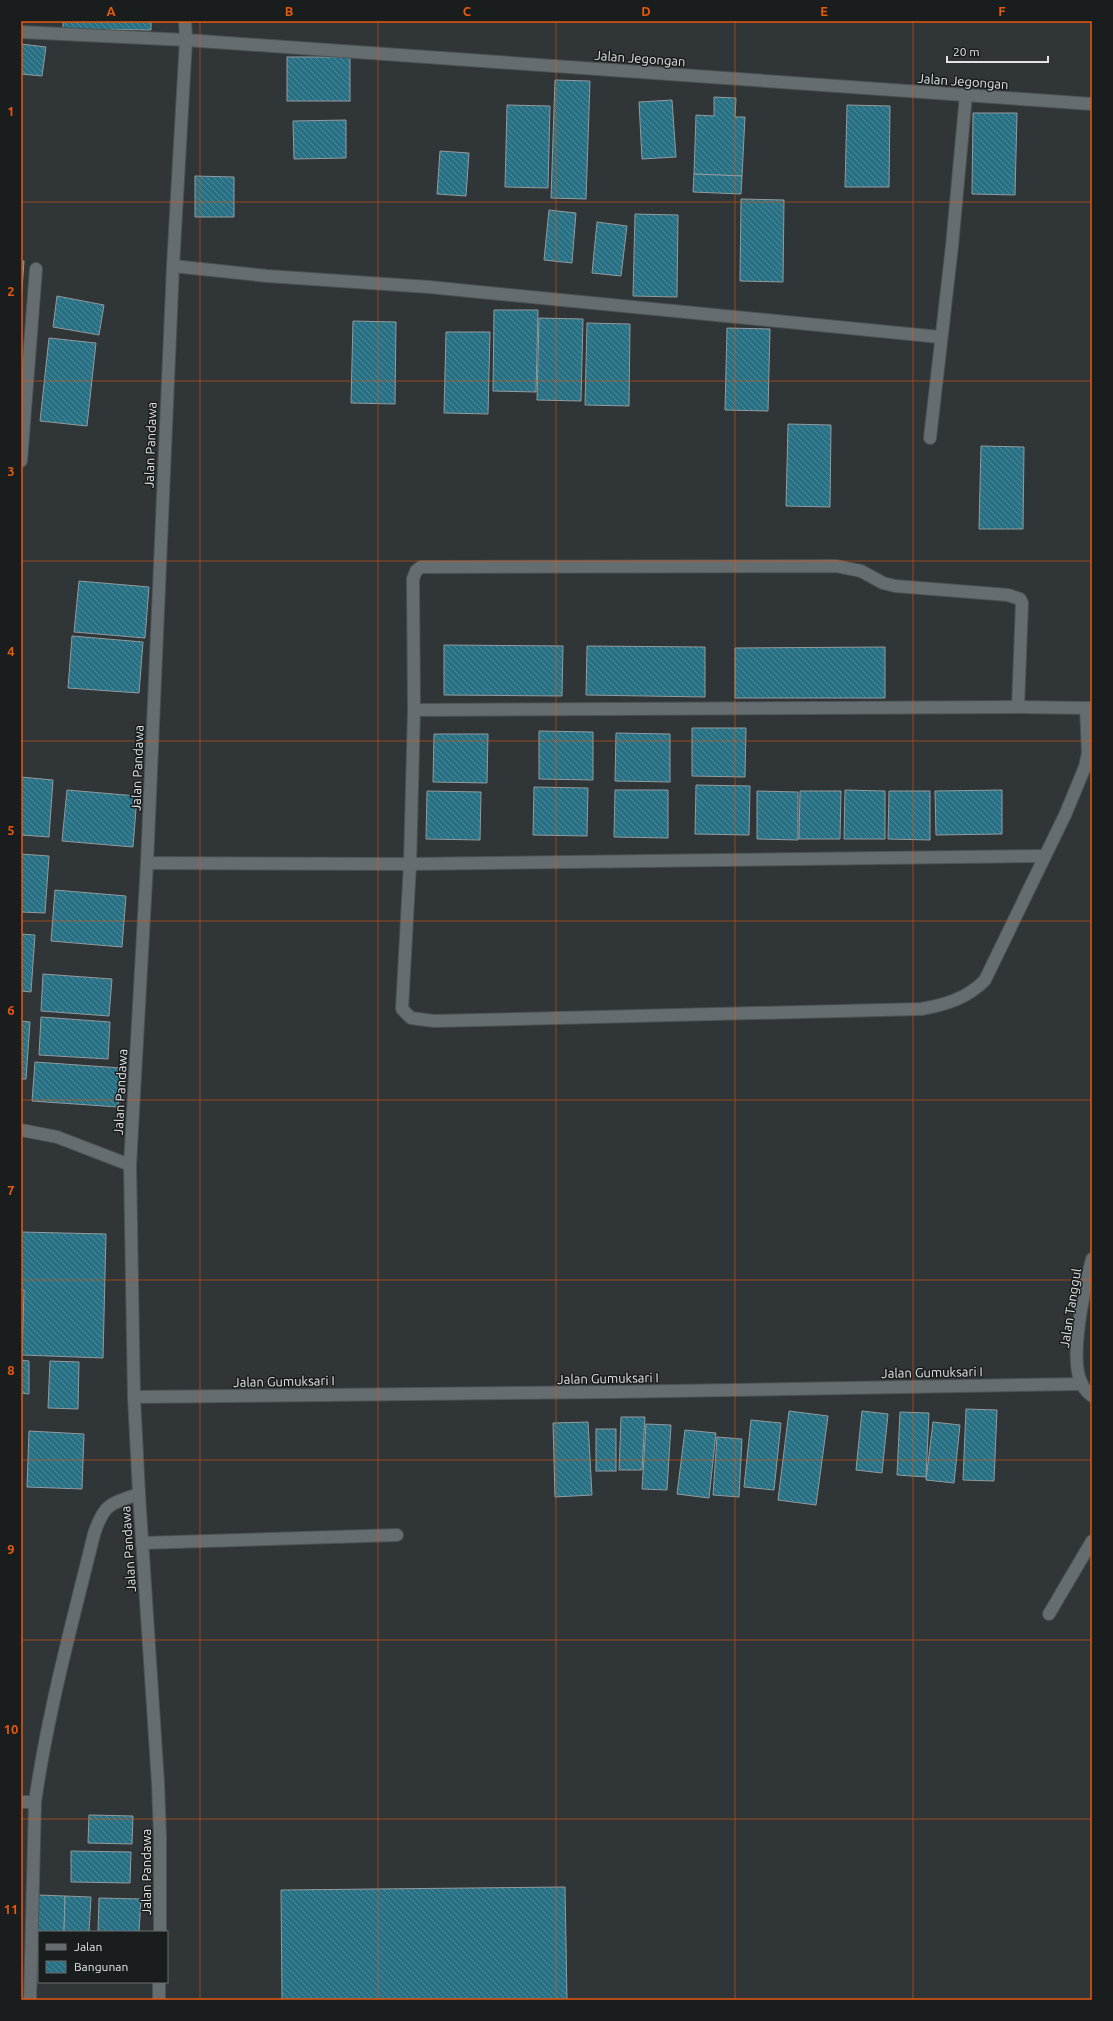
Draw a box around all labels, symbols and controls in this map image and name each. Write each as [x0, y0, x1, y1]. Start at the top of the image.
text: A [106, 4, 116, 18]
text: B [285, 4, 294, 18]
text: C [463, 4, 472, 18]
text: D [641, 4, 651, 18]
text: E [820, 4, 828, 18]
text: F [998, 4, 1006, 18]
scale bar [947, 38, 1048, 64]
text: 20 m [953, 45, 980, 58]
street label: Jalan Jegongan [594, 48, 686, 68]
street label: Jalan Jegongan [917, 71, 1009, 91]
text: 1 [7, 104, 15, 118]
text: 2 [7, 284, 15, 298]
street label: Jalan Pandawa [141, 402, 159, 488]
text: 3 [7, 464, 15, 478]
text: 4 [7, 644, 15, 658]
street label: Jalan Pandawa [128, 725, 146, 811]
text: 5 [7, 823, 15, 837]
text: 6 [7, 1003, 15, 1017]
street label: Jalan Pandawa [111, 1048, 129, 1136]
text: 7 [7, 1183, 15, 1197]
street label: Jalan Tanggul [1057, 1267, 1083, 1349]
text: 8 [7, 1363, 15, 1377]
street label: Jalan Gumuksari I [881, 1364, 983, 1380]
street label: Jalan Gumuksari I [557, 1370, 659, 1386]
street label: Jalan Gumuksari I [233, 1373, 335, 1389]
street label: Jalan Pandawa [118, 1505, 138, 1593]
text: 9 [7, 1542, 15, 1556]
text: 10 [4, 1722, 18, 1736]
street label: Jalan Pandawa [139, 1829, 153, 1915]
text: 11 [4, 1902, 18, 1916]
legend [38, 1931, 168, 1983]
text: Jalan [74, 1940, 102, 1953]
text: Bangunan [74, 1960, 128, 1973]

